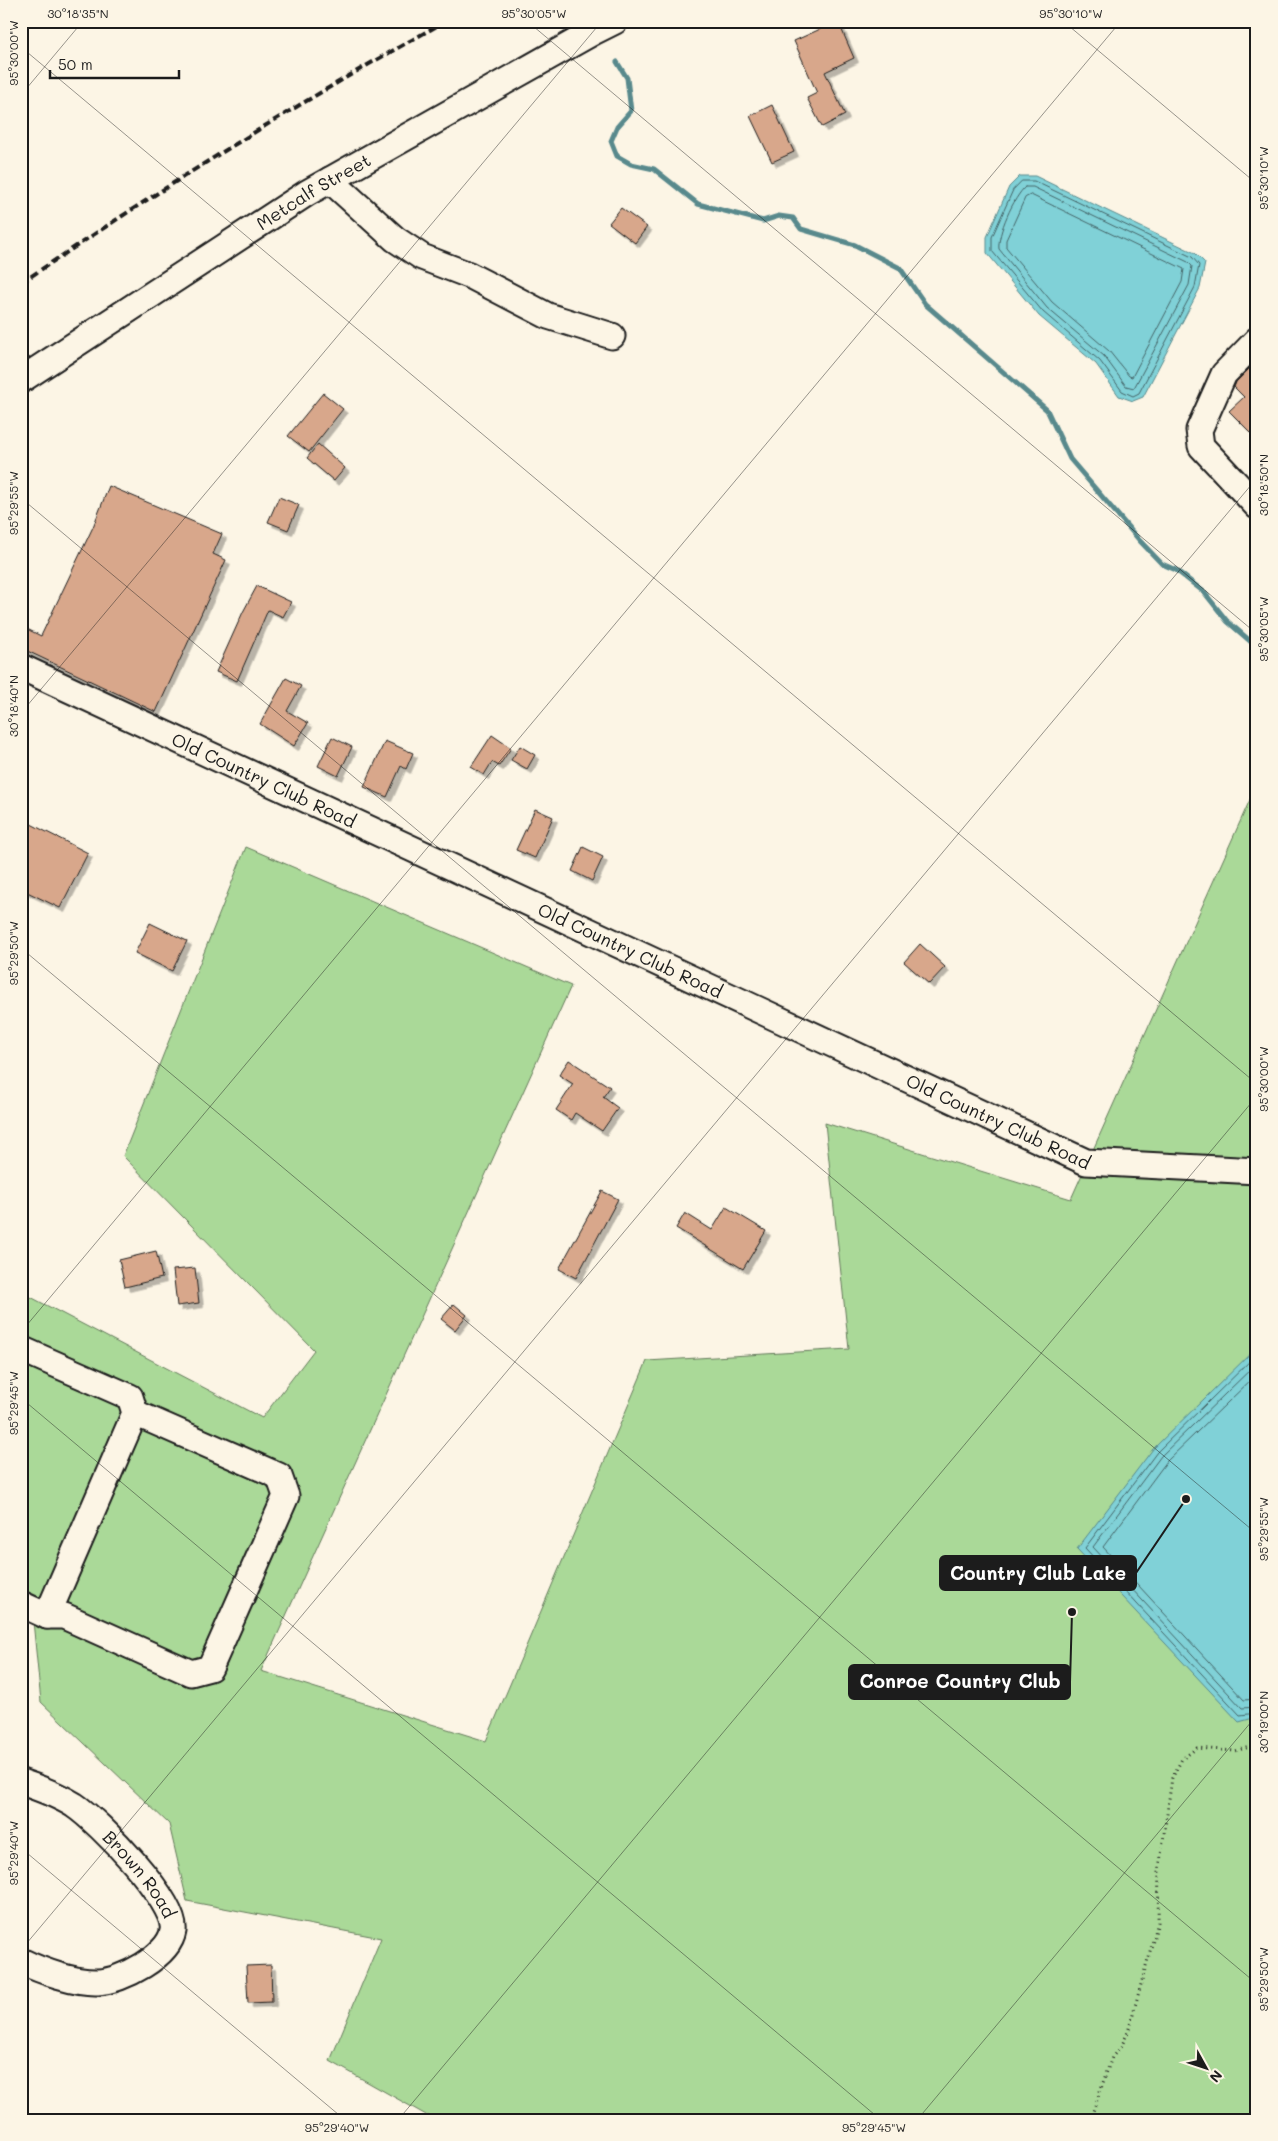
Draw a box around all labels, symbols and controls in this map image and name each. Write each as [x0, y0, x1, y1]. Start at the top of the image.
text: 30°18'35"N [47, 5, 109, 21]
text: 95°30'05"W [502, 5, 566, 21]
text: 95°30'10"W [1039, 5, 1103, 21]
text: 95°30'00"W [5, 20, 21, 86]
scale bar [50, 48, 179, 80]
text: 50 m [58, 54, 93, 74]
text: 95°30'10"W [1255, 146, 1271, 210]
street label: Metcalf Street [251, 148, 375, 235]
text: 30°18'50"N [1255, 454, 1271, 516]
text: 95°29'55"W [5, 471, 21, 535]
text: 95°30'05"W [1255, 597, 1271, 661]
text: 30°18'40"N [5, 675, 21, 737]
street label: Old Country Club Road [168, 727, 360, 833]
street label: Old Country Club Road [534, 897, 727, 1003]
text: 95°29'50"W [5, 921, 21, 985]
text: 95°30'00"W [1255, 1046, 1271, 1112]
street label: Old Country Club Road [902, 1068, 1095, 1175]
text: 95°29'45"W [5, 1371, 21, 1435]
text: 95°29'55"W [1255, 1497, 1271, 1561]
callout: Country Club Lake [940, 1556, 1136, 1590]
text: Country Club Lake [950, 1560, 1126, 1585]
callout: Conroe Country Club [849, 1665, 1070, 1699]
text: Conroe Country Club [859, 1668, 1061, 1693]
text: 30°19'00"N [1255, 1691, 1271, 1753]
text: 95°29'40"W [5, 1821, 21, 1885]
street label: Brown Road [98, 1825, 182, 1922]
text: 95°29'50"W [1255, 1947, 1271, 2011]
north arrow [1180, 2044, 1230, 2094]
text: N [1206, 2066, 1227, 2087]
text: 95°29'40"W [305, 2119, 369, 2135]
text: 95°29'45"W [842, 2119, 906, 2135]

